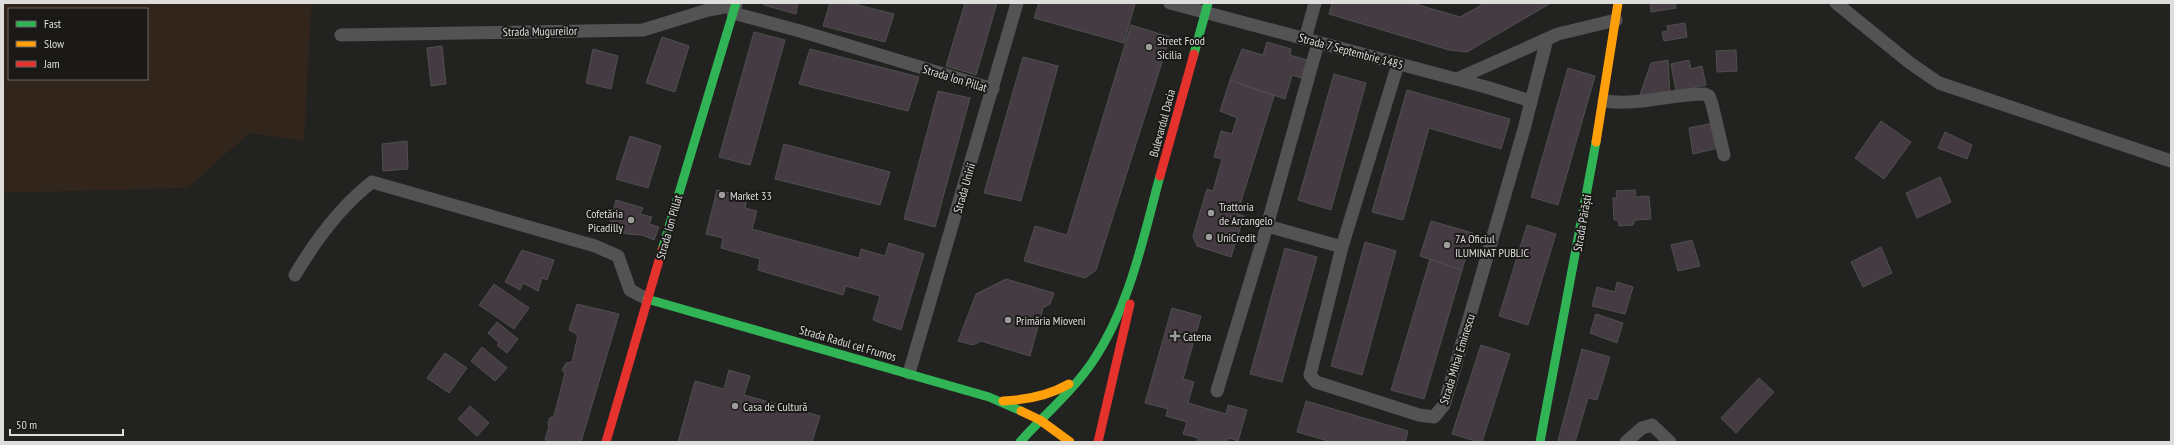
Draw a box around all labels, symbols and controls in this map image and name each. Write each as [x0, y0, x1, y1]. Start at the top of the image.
legend [8, 8, 148, 80]
text: Fast [44, 16, 62, 31]
street label: Strada Mugureilor [503, 23, 578, 39]
street label: Strada 7 Septembrie 1485 [1297, 30, 1405, 72]
place label: Street Food Sicilia [1157, 33, 1205, 62]
text: Slow [44, 36, 65, 51]
marker: Street Food Sicilia [1144, 42, 1154, 52]
text: Jam [43, 56, 60, 71]
street label: Strada Ion Pillat [921, 61, 990, 95]
street label: Bulevardul Dacia [1146, 87, 1178, 159]
street label: Strada Unirii [950, 161, 978, 215]
place label: Market 33 [730, 188, 772, 203]
marker: Market 33 [717, 190, 727, 200]
street label: Strada Ion Pillat [653, 192, 686, 261]
street label: Strada Părăști [1570, 193, 1594, 253]
place label: Trattoria de Arcangelo [1219, 199, 1273, 228]
place label: Cofetăria Picadilly [586, 206, 623, 235]
marker: Trattoria de Arcangelo [1206, 208, 1216, 218]
marker: Cofetăria Picadilly [626, 215, 636, 225]
place label: UniCredit [1217, 230, 1257, 245]
place label: 7A Oficiul ILUMINAT PUBLIC [1455, 231, 1530, 260]
marker: UniCredit [1204, 232, 1214, 242]
marker: 7A Oficiul ILUMINAT PUBLIC [1442, 240, 1452, 250]
street label: Strada Mihai Eminescu [1436, 312, 1478, 406]
place label: Primăria Mioveni [1016, 313, 1086, 328]
marker: Primăria Mioveni [1003, 315, 1013, 325]
street label: Strada Radul cel Frumos [798, 322, 898, 364]
place label: Catena [1183, 329, 1212, 344]
marker: Catena [1170, 331, 1180, 341]
place label: Casa de Cultură [743, 399, 807, 414]
marker: Casa de Cultură [730, 401, 740, 411]
scale bar [10, 411, 123, 437]
text: 50 m [16, 417, 37, 432]

